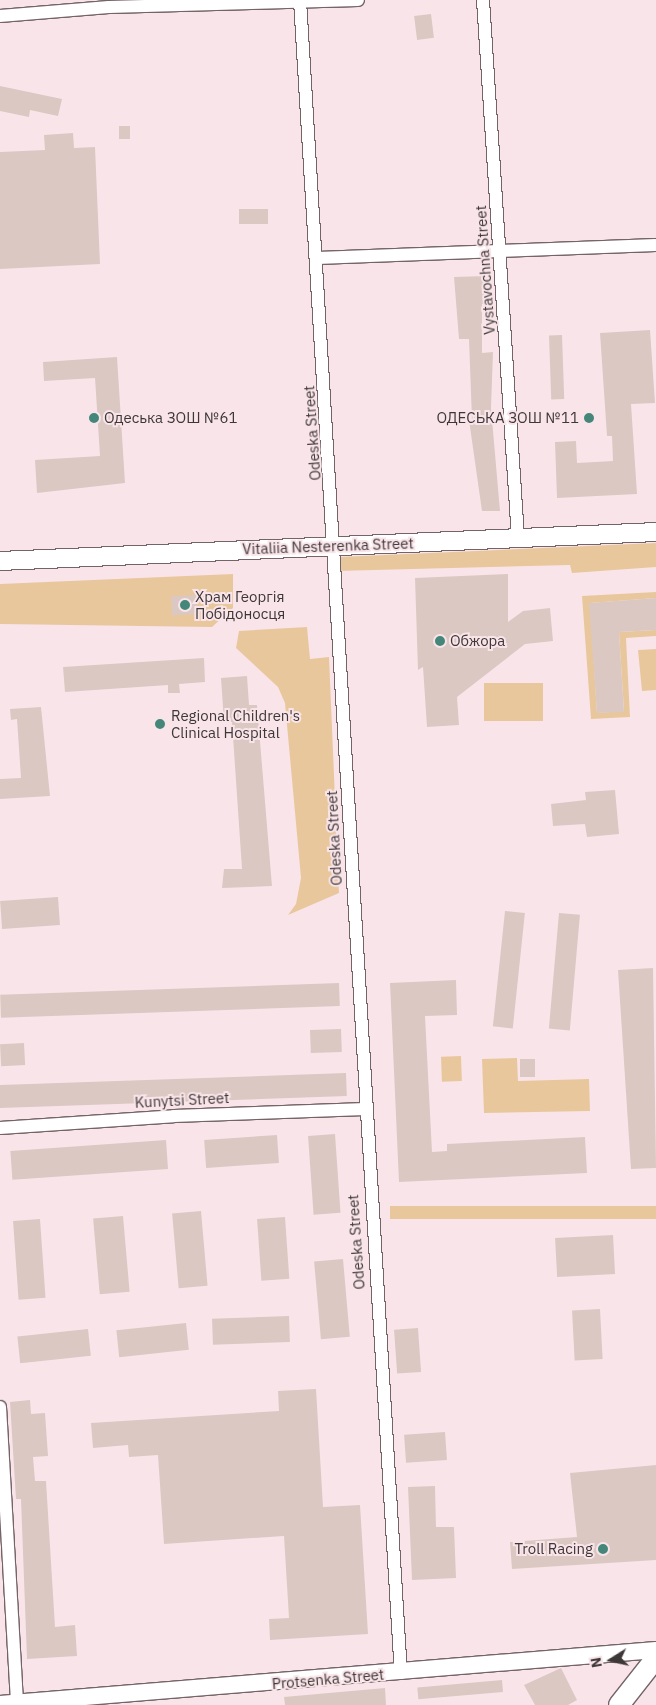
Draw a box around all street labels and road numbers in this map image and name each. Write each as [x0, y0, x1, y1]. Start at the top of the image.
street label: Vystavochna Street [471, 205, 499, 335]
street label: Odeska Street [300, 385, 324, 481]
street label: Vitaliia Nesterenka Street [242, 534, 414, 558]
street label: Odeska Street [323, 790, 345, 886]
street label: Kunytsi Street [134, 1089, 230, 1111]
street label: Odeska Street [344, 1194, 368, 1290]
street label: Protsenka Street [271, 1665, 385, 1693]

